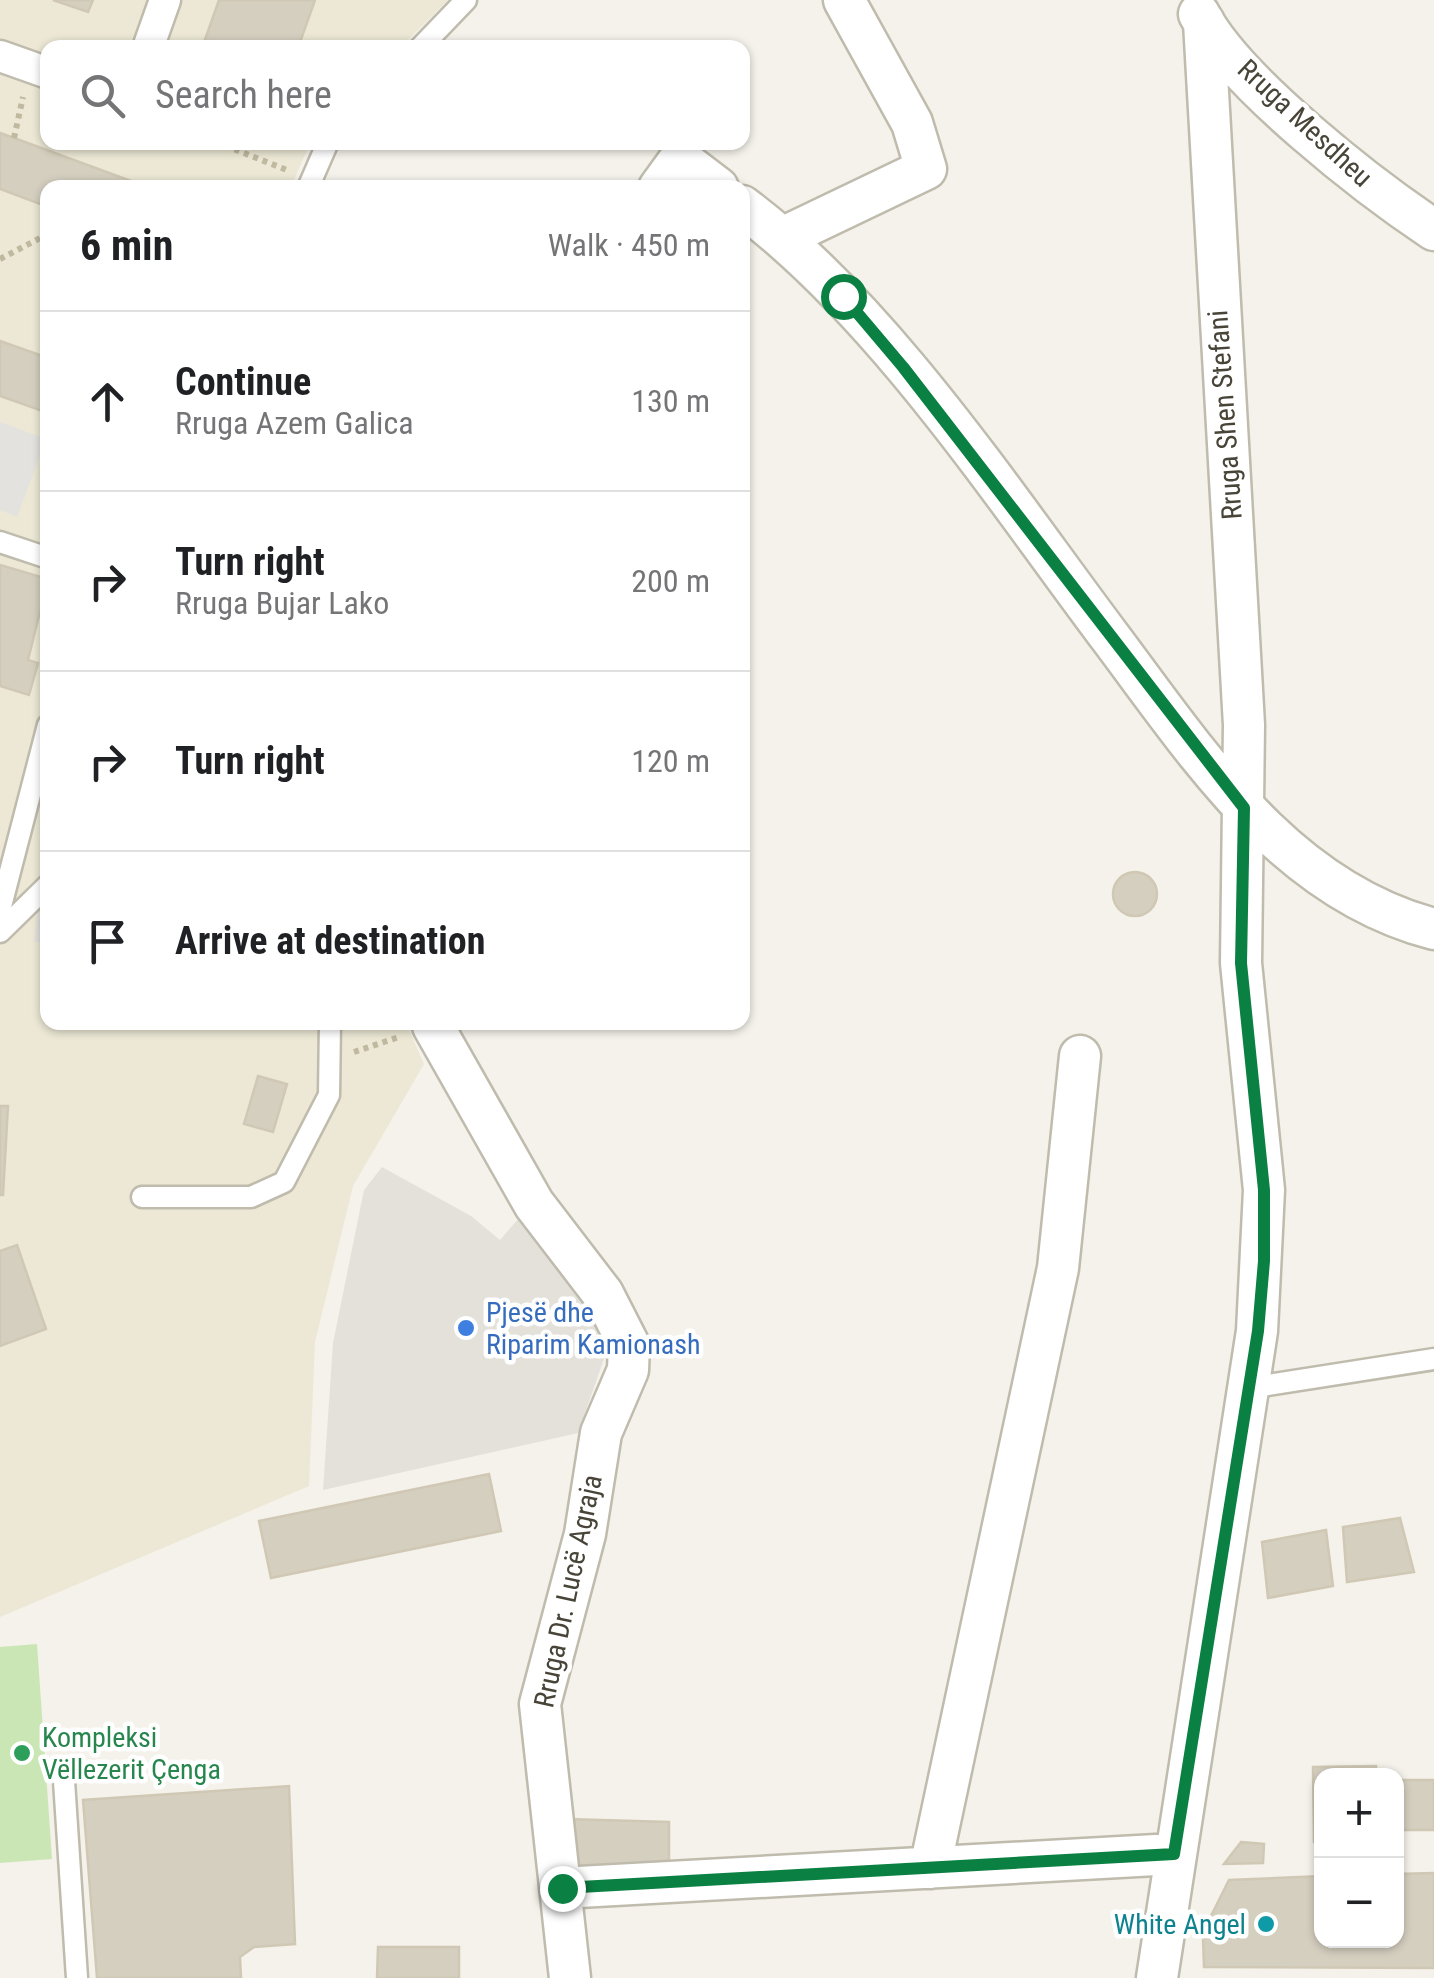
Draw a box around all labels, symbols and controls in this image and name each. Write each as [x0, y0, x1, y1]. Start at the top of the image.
search box [40, 40, 750, 150]
street label: Rruga Mesdheu [1231, 52, 1379, 194]
icon: search [75, 68, 130, 123]
text: Search here [155, 73, 332, 117]
text: 6 min [80, 221, 173, 270]
text: Walk · 450 m [548, 226, 710, 264]
route start [821, 274, 867, 320]
street label: Rruga Shen Stefani [1201, 309, 1249, 521]
text: Continue [175, 360, 311, 404]
icon: ahead [80, 374, 135, 429]
text: 130 m [631, 382, 710, 420]
text: Rruga Azem Galica [175, 404, 414, 442]
text: Turn right [175, 540, 325, 584]
icon: right [80, 554, 135, 609]
text: 200 m [631, 562, 710, 600]
text: Rruga Bujar Lako [175, 584, 389, 622]
icon: right [80, 734, 135, 789]
text: Turn right [175, 739, 325, 783]
text: 120 m [631, 742, 710, 780]
icon: arrive [80, 914, 135, 969]
text: Arrive at destination [175, 919, 485, 963]
place label: Pjesë dhe Riparim Kamionash [486, 1296, 700, 1361]
marker: Pjesë dhe Riparim Kamionash [455, 1317, 477, 1339]
street label: Rruga Dr. Lucë Agraja [527, 1472, 609, 1710]
place label: Kompleksi Vëllezerit Çenga [42, 1721, 221, 1786]
marker: Kompleksi Vëllezerit Çenga [11, 1742, 33, 1764]
map controls [1314, 1768, 1404, 1948]
button: + [1314, 1768, 1404, 1858]
button: − [1314, 1858, 1404, 1948]
route end [540, 1866, 586, 1912]
place label: White Angel [1114, 1908, 1246, 1941]
marker: White Angel [1255, 1913, 1277, 1935]

